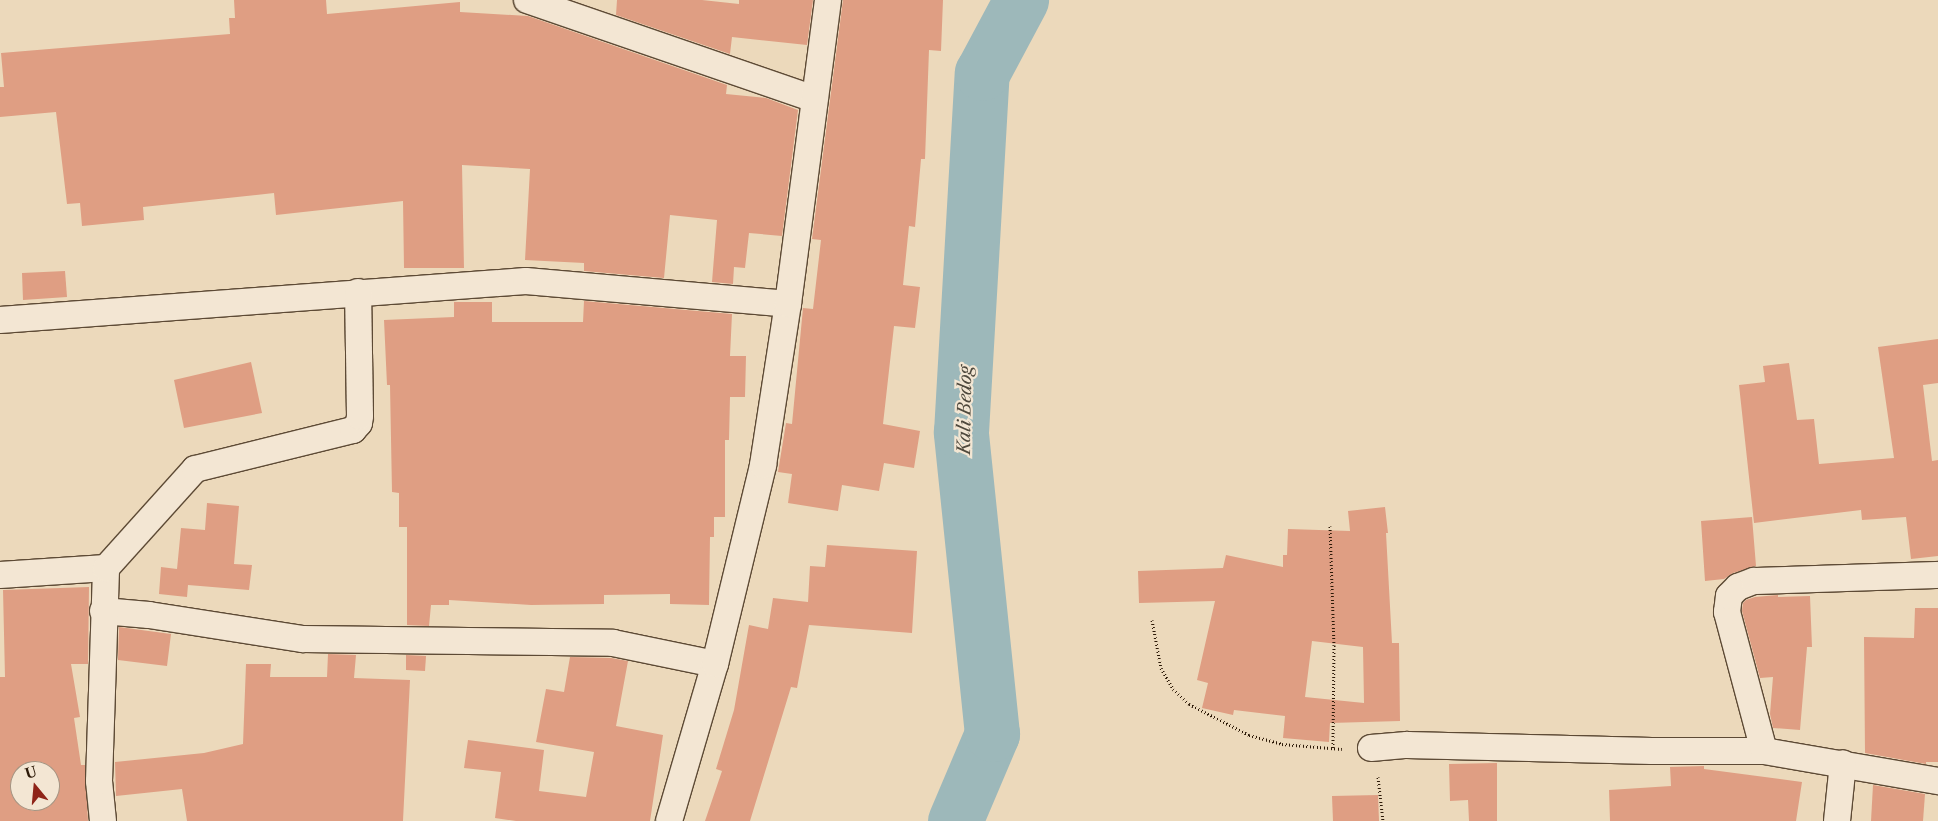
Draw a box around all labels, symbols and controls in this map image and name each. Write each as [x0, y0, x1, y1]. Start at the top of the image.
water label: Kali Bedog [953, 365, 977, 455]
north arrow [10, 761, 60, 811]
text: U [23, 762, 39, 783]

